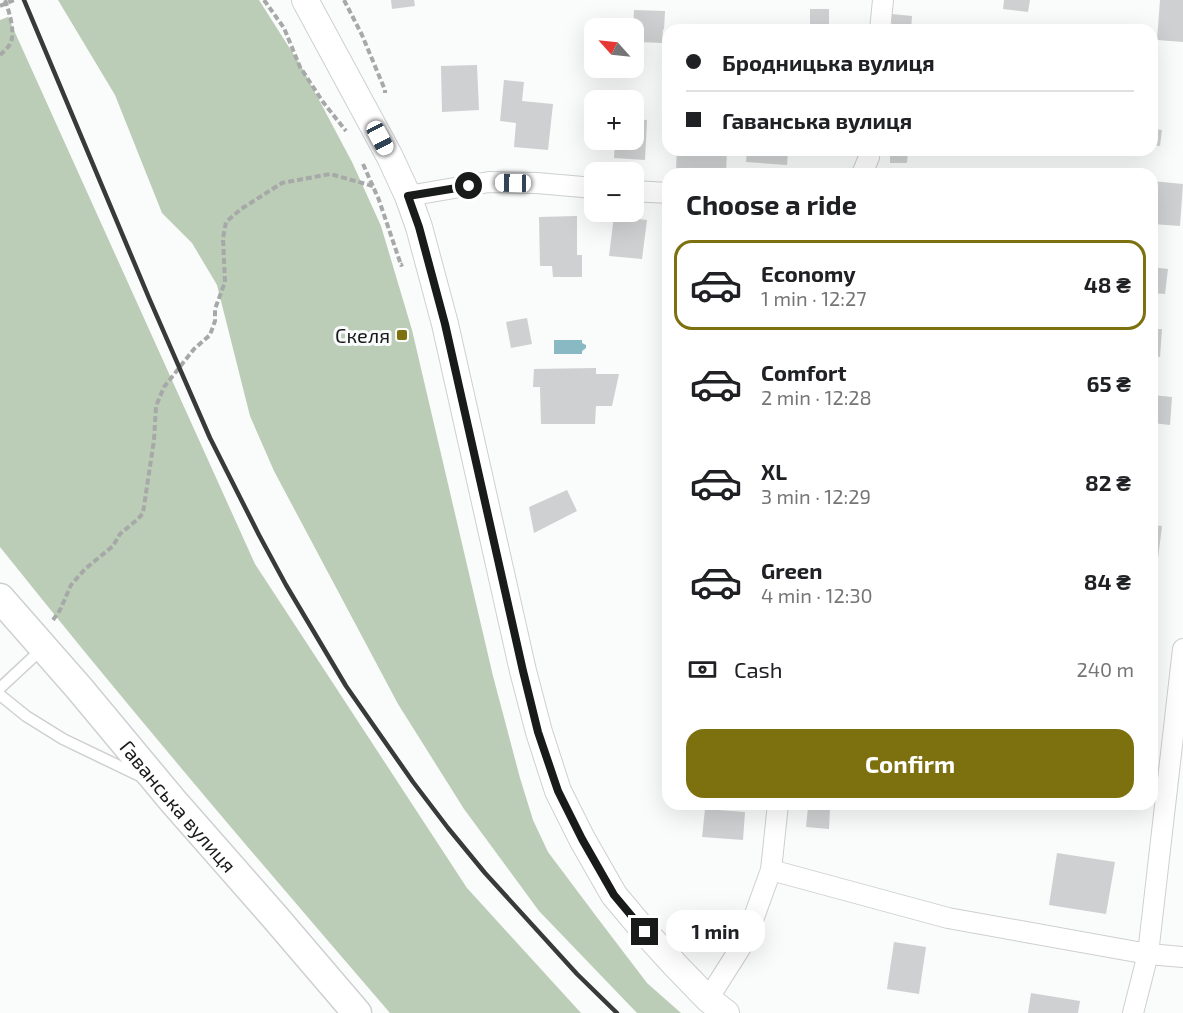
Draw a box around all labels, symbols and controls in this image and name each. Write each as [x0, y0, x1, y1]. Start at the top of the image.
north arrow [584, 18, 644, 78]
map controls [584, 18, 644, 222]
text: Бродницька вулиця [722, 49, 935, 75]
button: + [584, 90, 644, 150]
text: Гаванська вулиця [722, 107, 912, 133]
car [364, 118, 396, 158]
button: − [584, 162, 644, 222]
route start [455, 172, 482, 199]
car [495, 174, 531, 192]
text: Choose a ride [686, 188, 857, 220]
icon: car [689, 258, 743, 312]
text: Economy [761, 260, 856, 286]
text: 48 ₴ [1084, 271, 1131, 297]
text: 1 min · 12:27 [761, 286, 867, 310]
place label: Скеля [335, 323, 390, 347]
marker: Скеля [395, 328, 409, 342]
icon: car [689, 357, 743, 411]
text: Comfort [761, 359, 846, 385]
text: 65 ₴ [1086, 370, 1131, 396]
text: 2 min · 12:28 [761, 385, 872, 409]
icon: car [689, 456, 743, 510]
text: XL [761, 458, 787, 484]
text: 82 ₴ [1085, 469, 1131, 495]
text: 3 min · 12:29 [761, 484, 871, 508]
icon: car [689, 555, 743, 609]
text: Green [761, 557, 823, 583]
text: 84 ₴ [1084, 568, 1131, 594]
text: 4 min · 12:30 [761, 583, 873, 607]
icon: cash [686, 653, 719, 686]
text: Cash [734, 656, 783, 682]
text: 240 m [1076, 657, 1134, 681]
button: Confirm [686, 729, 1134, 798]
street label: Гаванська вулиця [115, 735, 242, 877]
callout: 1 min [666, 911, 765, 953]
route end [631, 918, 658, 945]
text: 1 min [691, 919, 740, 943]

